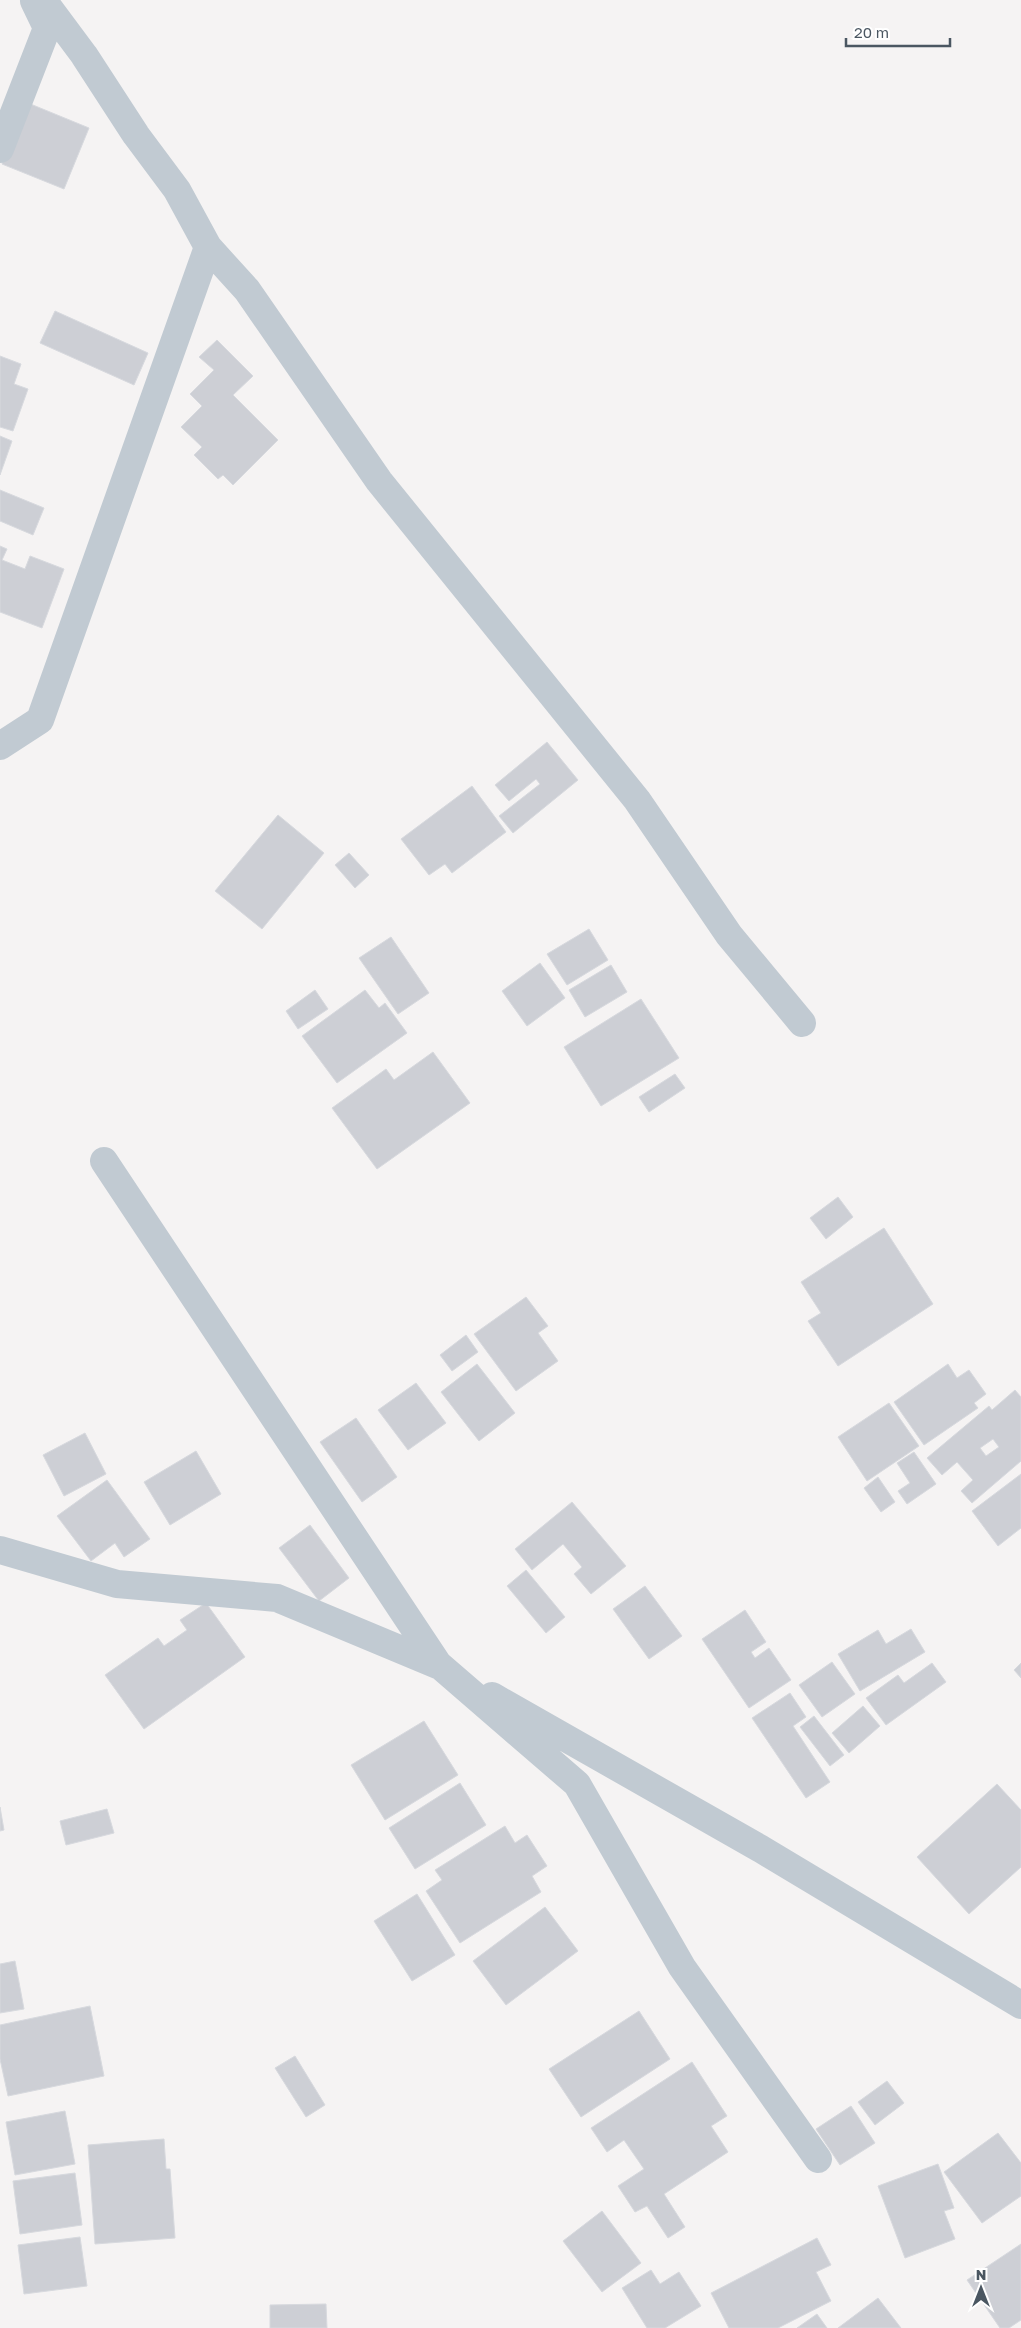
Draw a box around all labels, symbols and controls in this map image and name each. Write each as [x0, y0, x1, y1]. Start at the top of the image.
scale bar [846, 15, 950, 47]
text: 20 m [854, 23, 889, 41]
north arrow [956, 2263, 1006, 2313]
text: N [976, 2266, 986, 2283]

